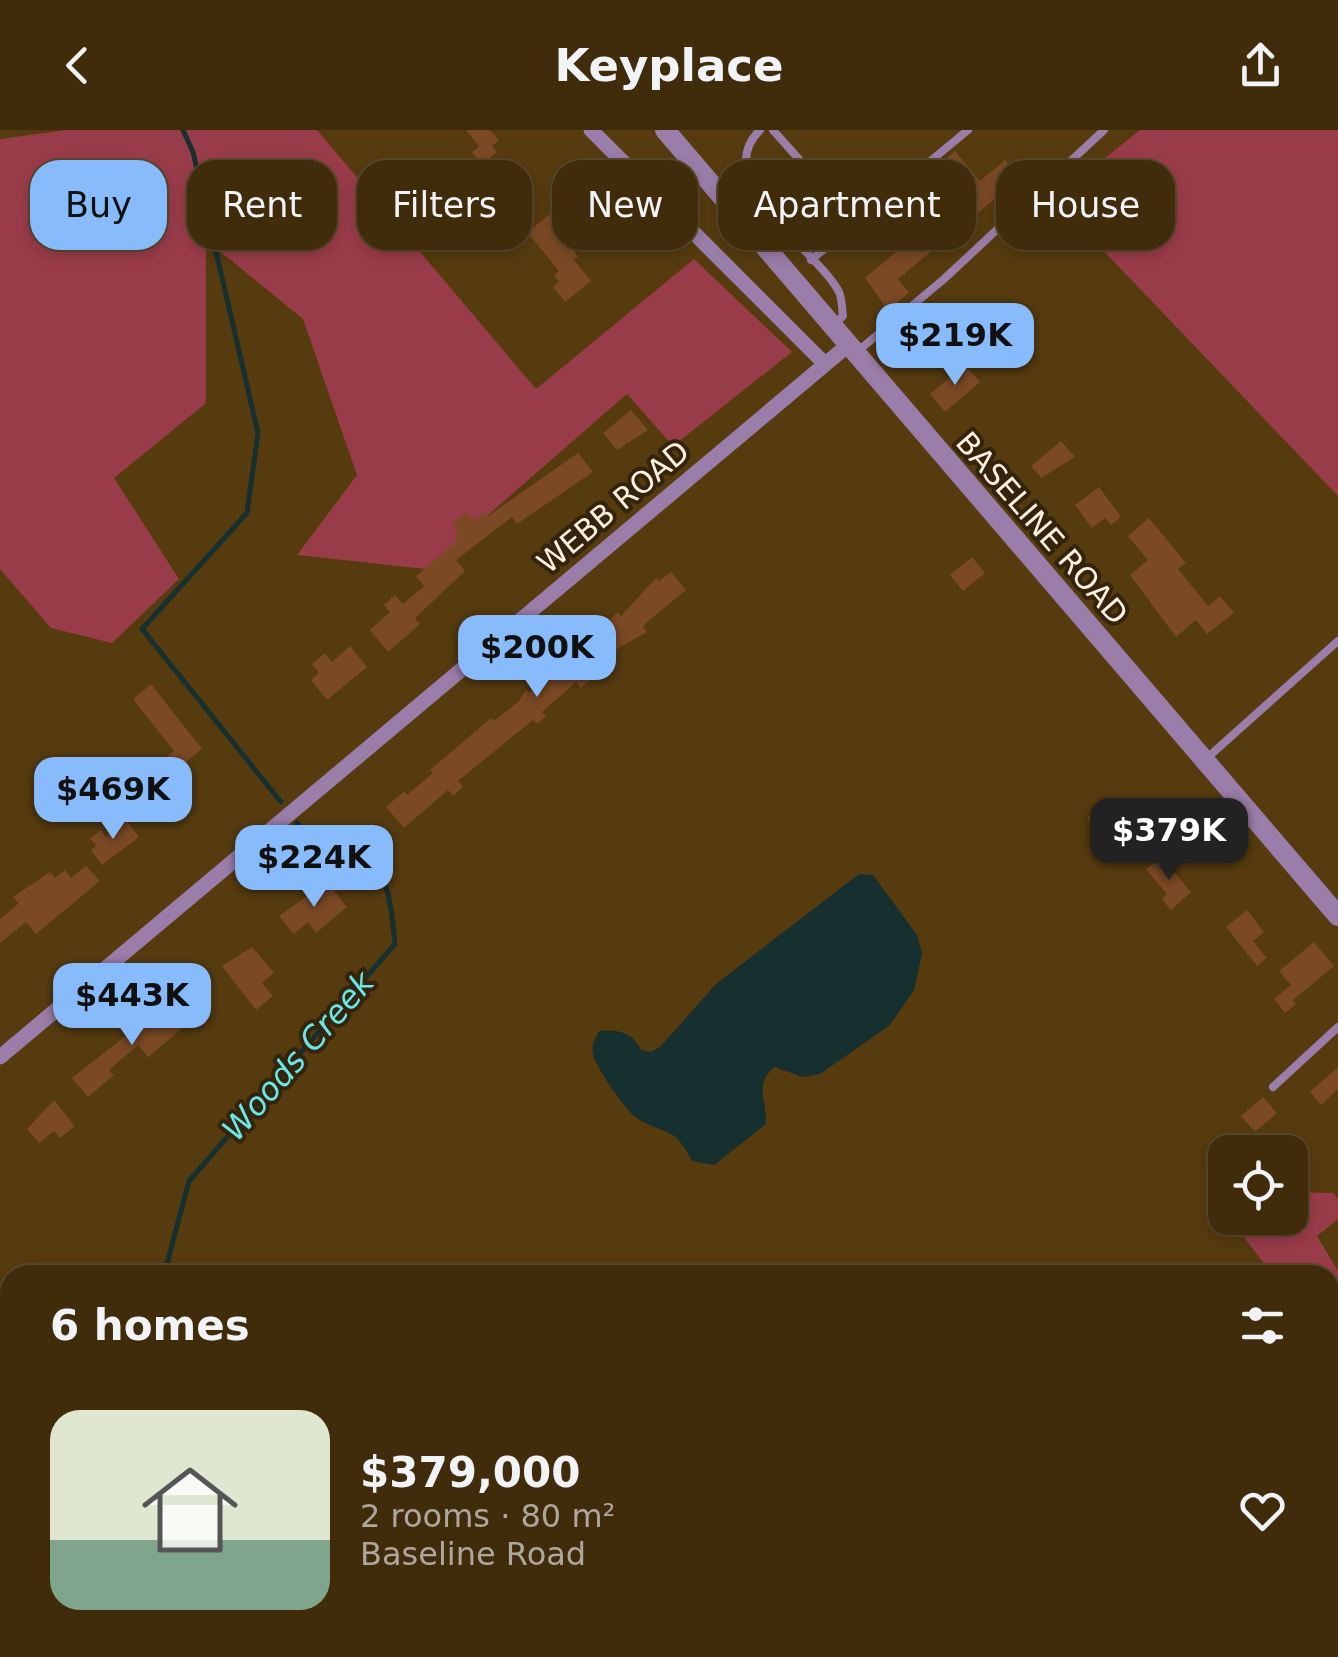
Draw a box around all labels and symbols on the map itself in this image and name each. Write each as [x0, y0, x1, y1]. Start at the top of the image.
pin: $219K [885, 303, 1025, 388]
street label: BASELINE ROAD [949, 425, 1135, 631]
street label: WEBB ROAD [530, 434, 696, 580]
pin: $200K [467, 615, 607, 700]
pin: $469K [43, 757, 183, 842]
pin: $379K [1099, 798, 1239, 883]
pin: $224K [244, 825, 384, 910]
pin: $443K [62, 963, 202, 1048]
water label: Woods Creek [214, 963, 383, 1148]

